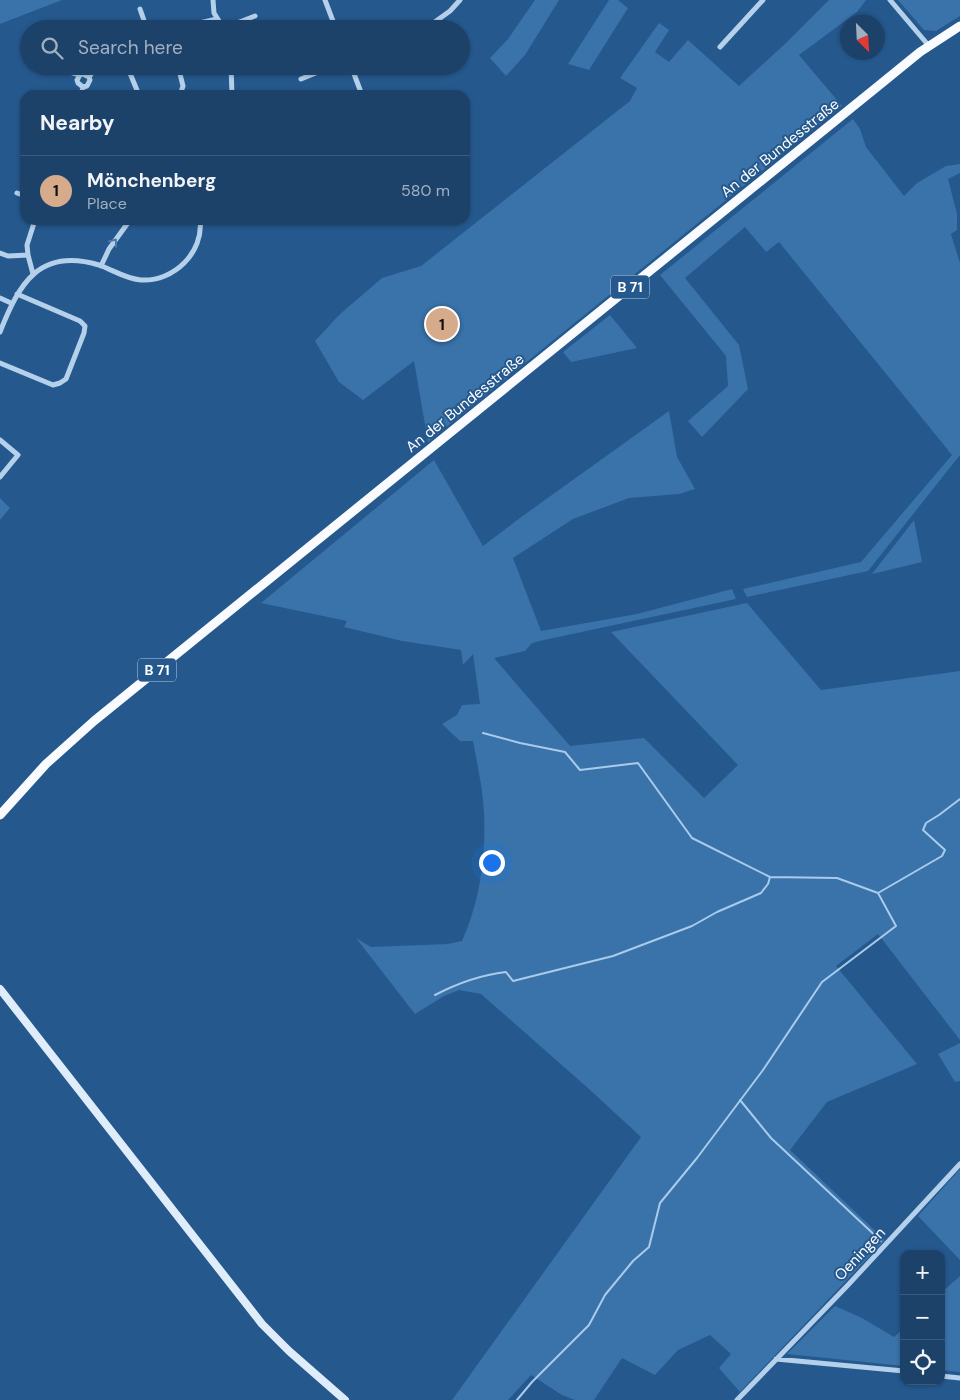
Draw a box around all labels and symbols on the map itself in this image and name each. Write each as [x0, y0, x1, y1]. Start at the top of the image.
north arrow [840, 15, 885, 60]
street label: An der Bundesstraße [717, 94, 843, 202]
one-way arrow [108, 238, 117, 248]
road number: B 71 [611, 276, 649, 298]
pin: 1 [426, 305, 458, 343]
street label: An der Bundesstraße [402, 349, 528, 457]
road number: B 71 [138, 658, 176, 682]
your location [479, 850, 505, 876]
street label: Oeningen [830, 1223, 890, 1285]

